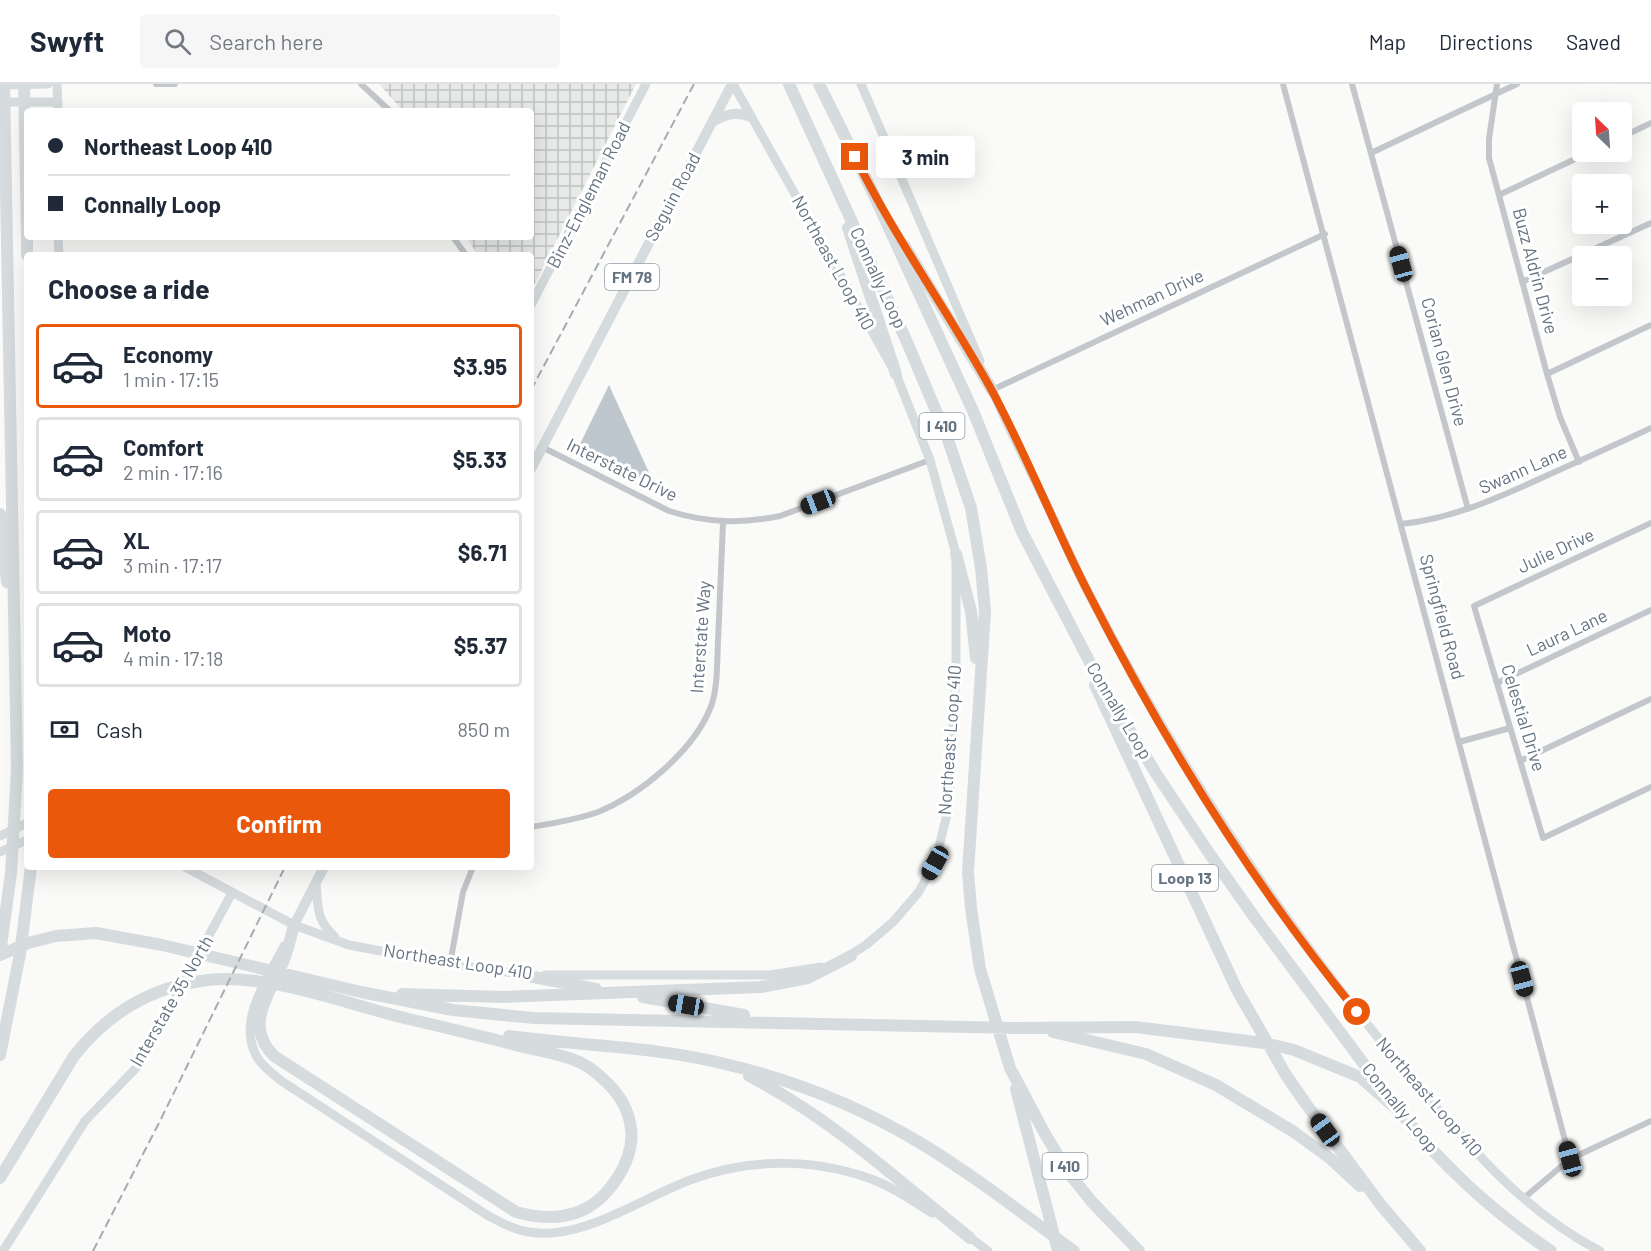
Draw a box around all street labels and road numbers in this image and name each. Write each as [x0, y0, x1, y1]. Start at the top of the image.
street label: Binz-Engleman Road [542, 117, 635, 272]
street label: Seguin Road [640, 149, 705, 245]
street label: Northeast Loop 410 [788, 191, 880, 334]
street label: Buzz Aldrin Drive [1509, 205, 1563, 336]
street label: Connally Loop [846, 223, 912, 332]
road number: FM 78 [605, 264, 659, 290]
street label: Wehman Drive [1096, 264, 1207, 331]
street label: Corian Glen Drive [1417, 295, 1473, 429]
road number: I 410 [920, 413, 964, 439]
street label: Interstate Drive [563, 433, 681, 505]
street label: Swann Lane [1475, 440, 1570, 498]
street label: Julie Drive [1514, 523, 1597, 577]
street label: Springfield Road [1416, 552, 1470, 682]
street label: Interstate Way [685, 580, 715, 694]
street label: Laura Lane [1523, 604, 1611, 660]
street label: Connally Loop [1082, 658, 1157, 763]
street label: Celestial Drive [1497, 661, 1551, 774]
street label: Northeast Loop 410 [933, 664, 965, 816]
road number: Loop 13 [1152, 865, 1218, 891]
street label: Interstate 35 North [125, 931, 218, 1070]
street label: Northeast Loop 410 [382, 938, 534, 984]
street label: Northeast Loop 410 [1372, 1032, 1487, 1160]
street label: Connally Loop [1358, 1058, 1444, 1157]
road number: I 410 [1042, 1153, 1088, 1179]

